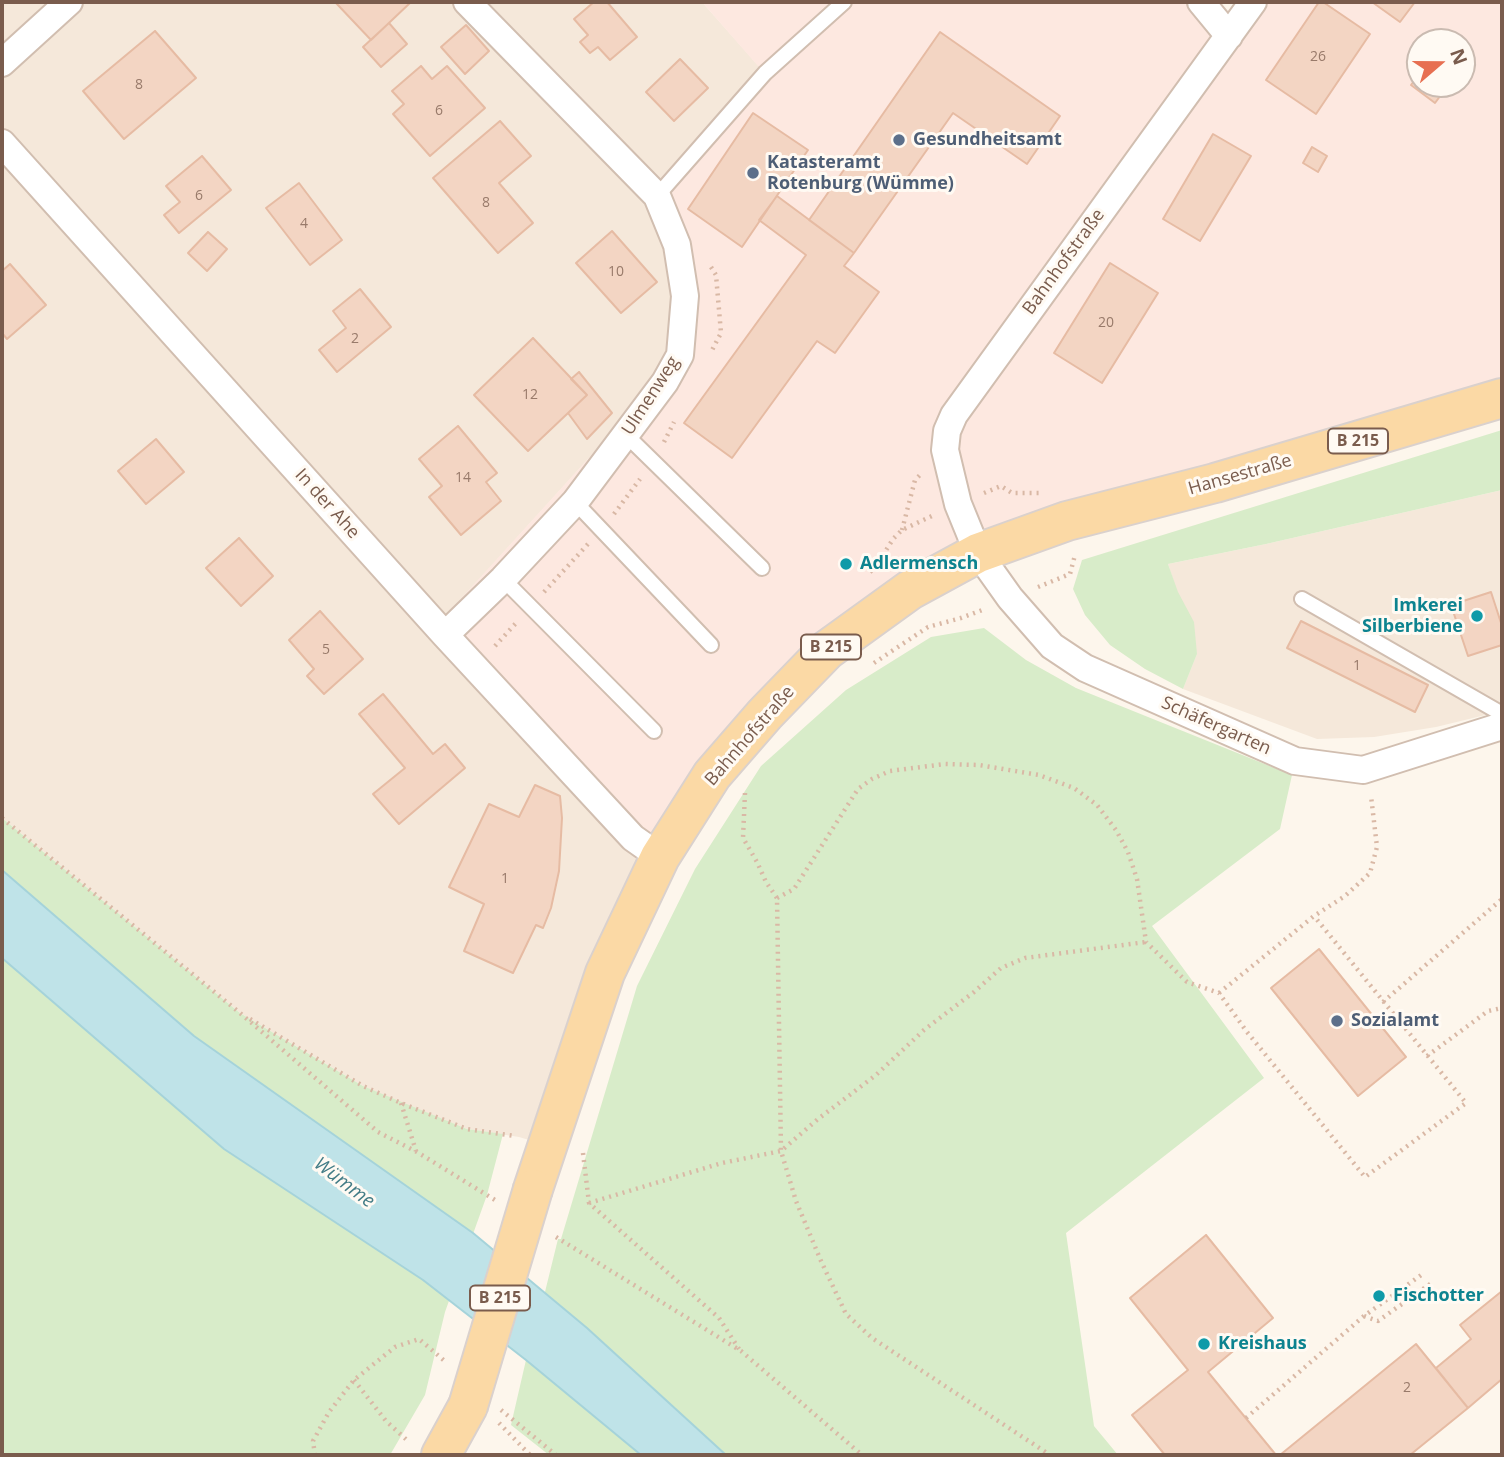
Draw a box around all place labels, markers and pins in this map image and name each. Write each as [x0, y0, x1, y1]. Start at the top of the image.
place label: Gesundheitsamt [913, 129, 1062, 151]
marker: Gesundheitsamt [891, 132, 907, 148]
place label: Katasteramt Rotenburg (Wümme) [767, 152, 954, 194]
marker: Katasteramt Rotenburg (Wümme) [745, 165, 761, 181]
place label: Adlermensch [860, 553, 978, 575]
marker: Adlermensch [838, 556, 854, 572]
place label: Imkerei Silberbiene [1362, 595, 1463, 638]
marker: Imkerei Silberbiene [1469, 608, 1485, 624]
place label: Sozialamt [1351, 1010, 1439, 1032]
marker: Sozialamt [1329, 1013, 1345, 1029]
place label: Fischotter [1393, 1285, 1484, 1307]
marker: Fischotter [1371, 1288, 1387, 1304]
place label: Kreishaus [1218, 1333, 1307, 1355]
marker: Kreishaus [1196, 1336, 1212, 1352]

